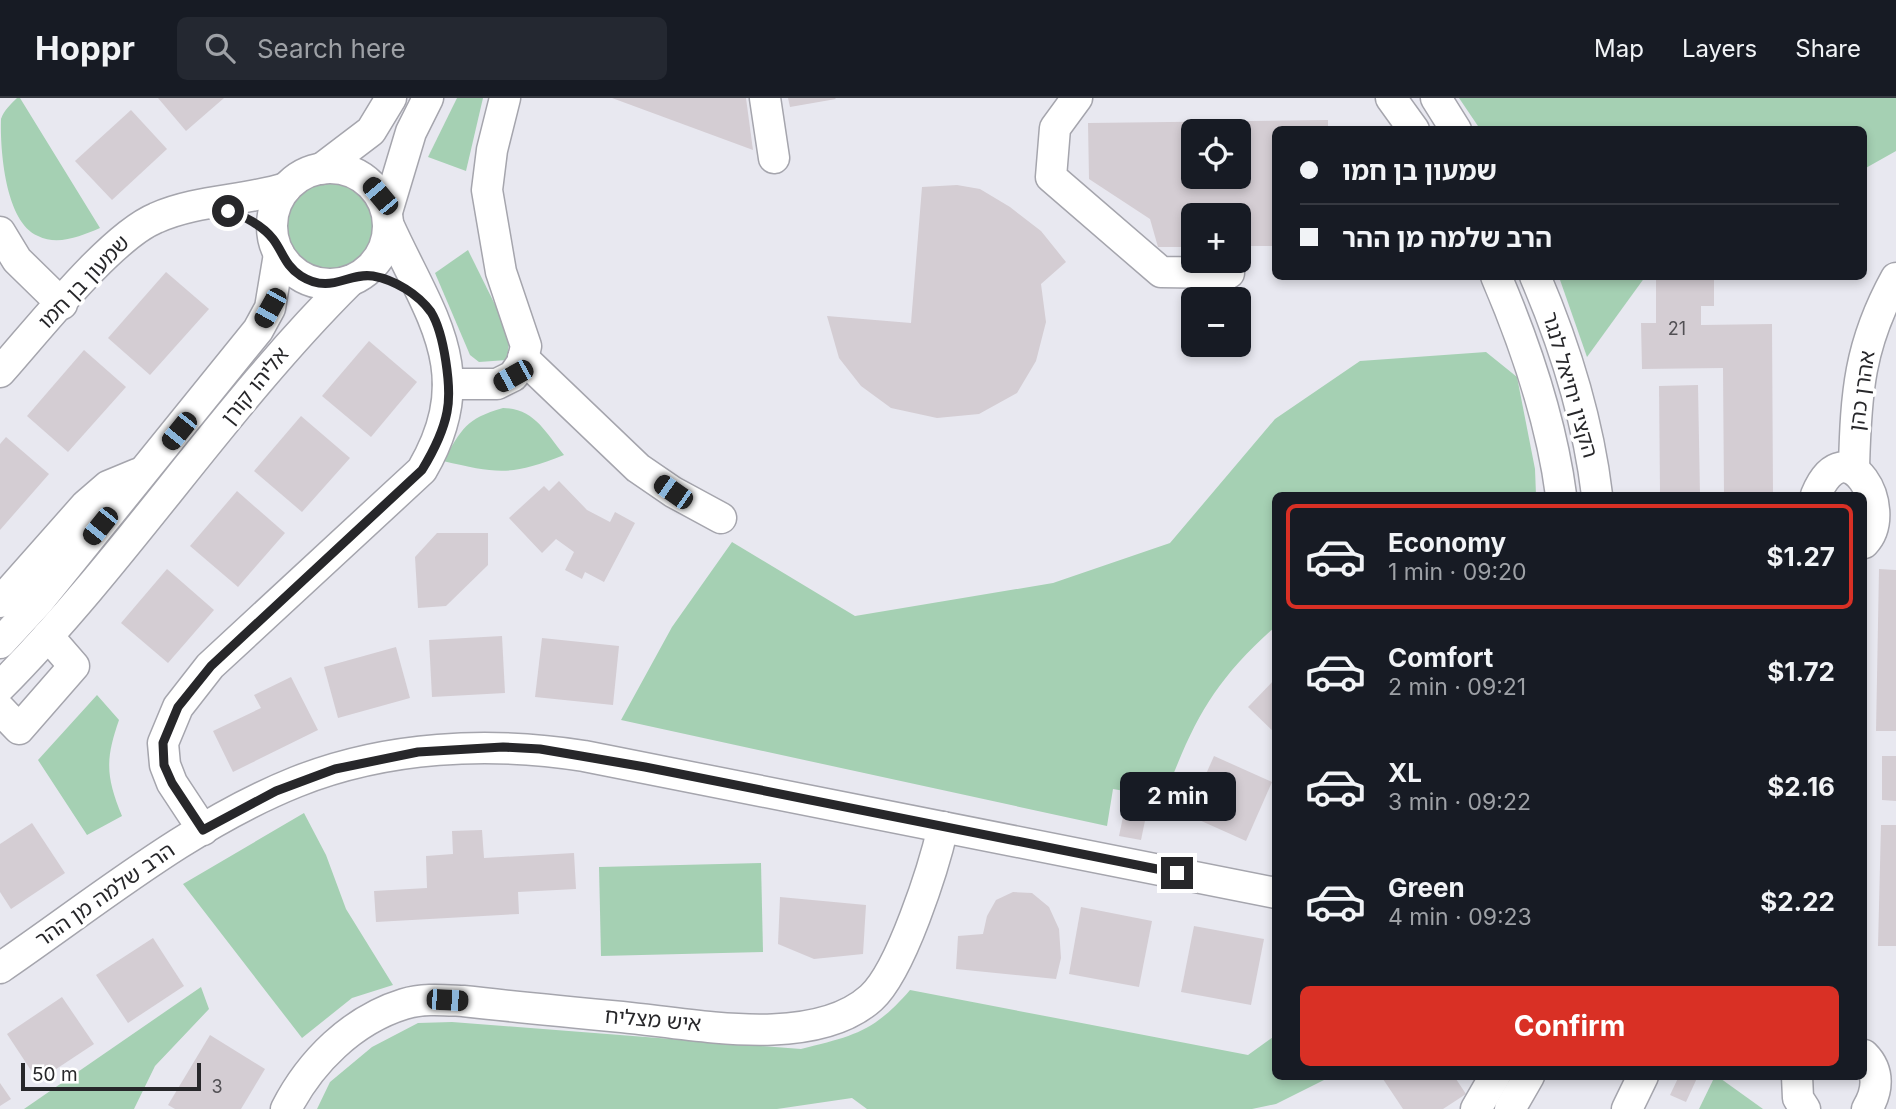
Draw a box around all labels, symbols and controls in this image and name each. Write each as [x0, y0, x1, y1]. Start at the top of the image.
search box [177, 17, 667, 80]
text: Hoppr [35, 28, 135, 68]
icon: search [201, 29, 239, 67]
text: Search here [257, 33, 406, 64]
text: Map [1594, 34, 1644, 63]
text: Layers [1682, 34, 1757, 63]
text: Share [1795, 34, 1861, 63]
map controls [1181, 119, 1251, 357]
button: locate [1181, 119, 1251, 189]
text: שמעון בן חמו [1342, 155, 1497, 186]
car [359, 173, 402, 219]
route start [212, 195, 244, 227]
button: + [1181, 203, 1251, 273]
text: הרב שלמה מן ההר [1342, 222, 1552, 253]
street label: שמעון בן חמו [33, 230, 134, 333]
car [251, 285, 290, 331]
button: − [1181, 287, 1251, 357]
street label: הקצין יחיאל לנגר [1538, 309, 1603, 461]
house number: 21 [1668, 318, 1686, 339]
street label: אליהו קורן [216, 342, 293, 429]
street label: אהרן כהן [1843, 349, 1880, 433]
car [490, 357, 537, 395]
car [158, 408, 201, 454]
car [650, 471, 697, 513]
car [79, 503, 122, 549]
icon: car [1304, 525, 1367, 588]
text: Economy [1388, 527, 1506, 558]
text: $1.27 [1767, 541, 1835, 572]
text: 1 min · 09:20 [1388, 558, 1527, 586]
icon: car [1304, 640, 1367, 703]
text: Comfort [1388, 642, 1493, 673]
text: $1.72 [1767, 656, 1835, 687]
text: 2 min · 09:21 [1388, 673, 1526, 701]
icon: car [1304, 755, 1367, 818]
text: XL [1388, 757, 1422, 788]
text: $2.16 [1767, 771, 1835, 802]
callout: 2 min [1119, 772, 1235, 820]
text: 2 min [1147, 782, 1209, 810]
text: 3 min · 09:22 [1388, 788, 1531, 816]
street label: הרב שלמה מן ההר [30, 837, 179, 952]
route end [1161, 857, 1193, 889]
icon: car [1304, 870, 1367, 933]
text: Green [1388, 872, 1465, 903]
text: $2.22 [1760, 886, 1835, 917]
text: 4 min · 09:23 [1388, 903, 1532, 931]
button: Confirm [1300, 986, 1839, 1066]
car [426, 988, 469, 1012]
street label: איש מצליח [604, 1003, 702, 1036]
scale bar [21, 1060, 201, 1092]
text: 50 m [32, 1063, 78, 1086]
house number: 3 [211, 1076, 223, 1097]

